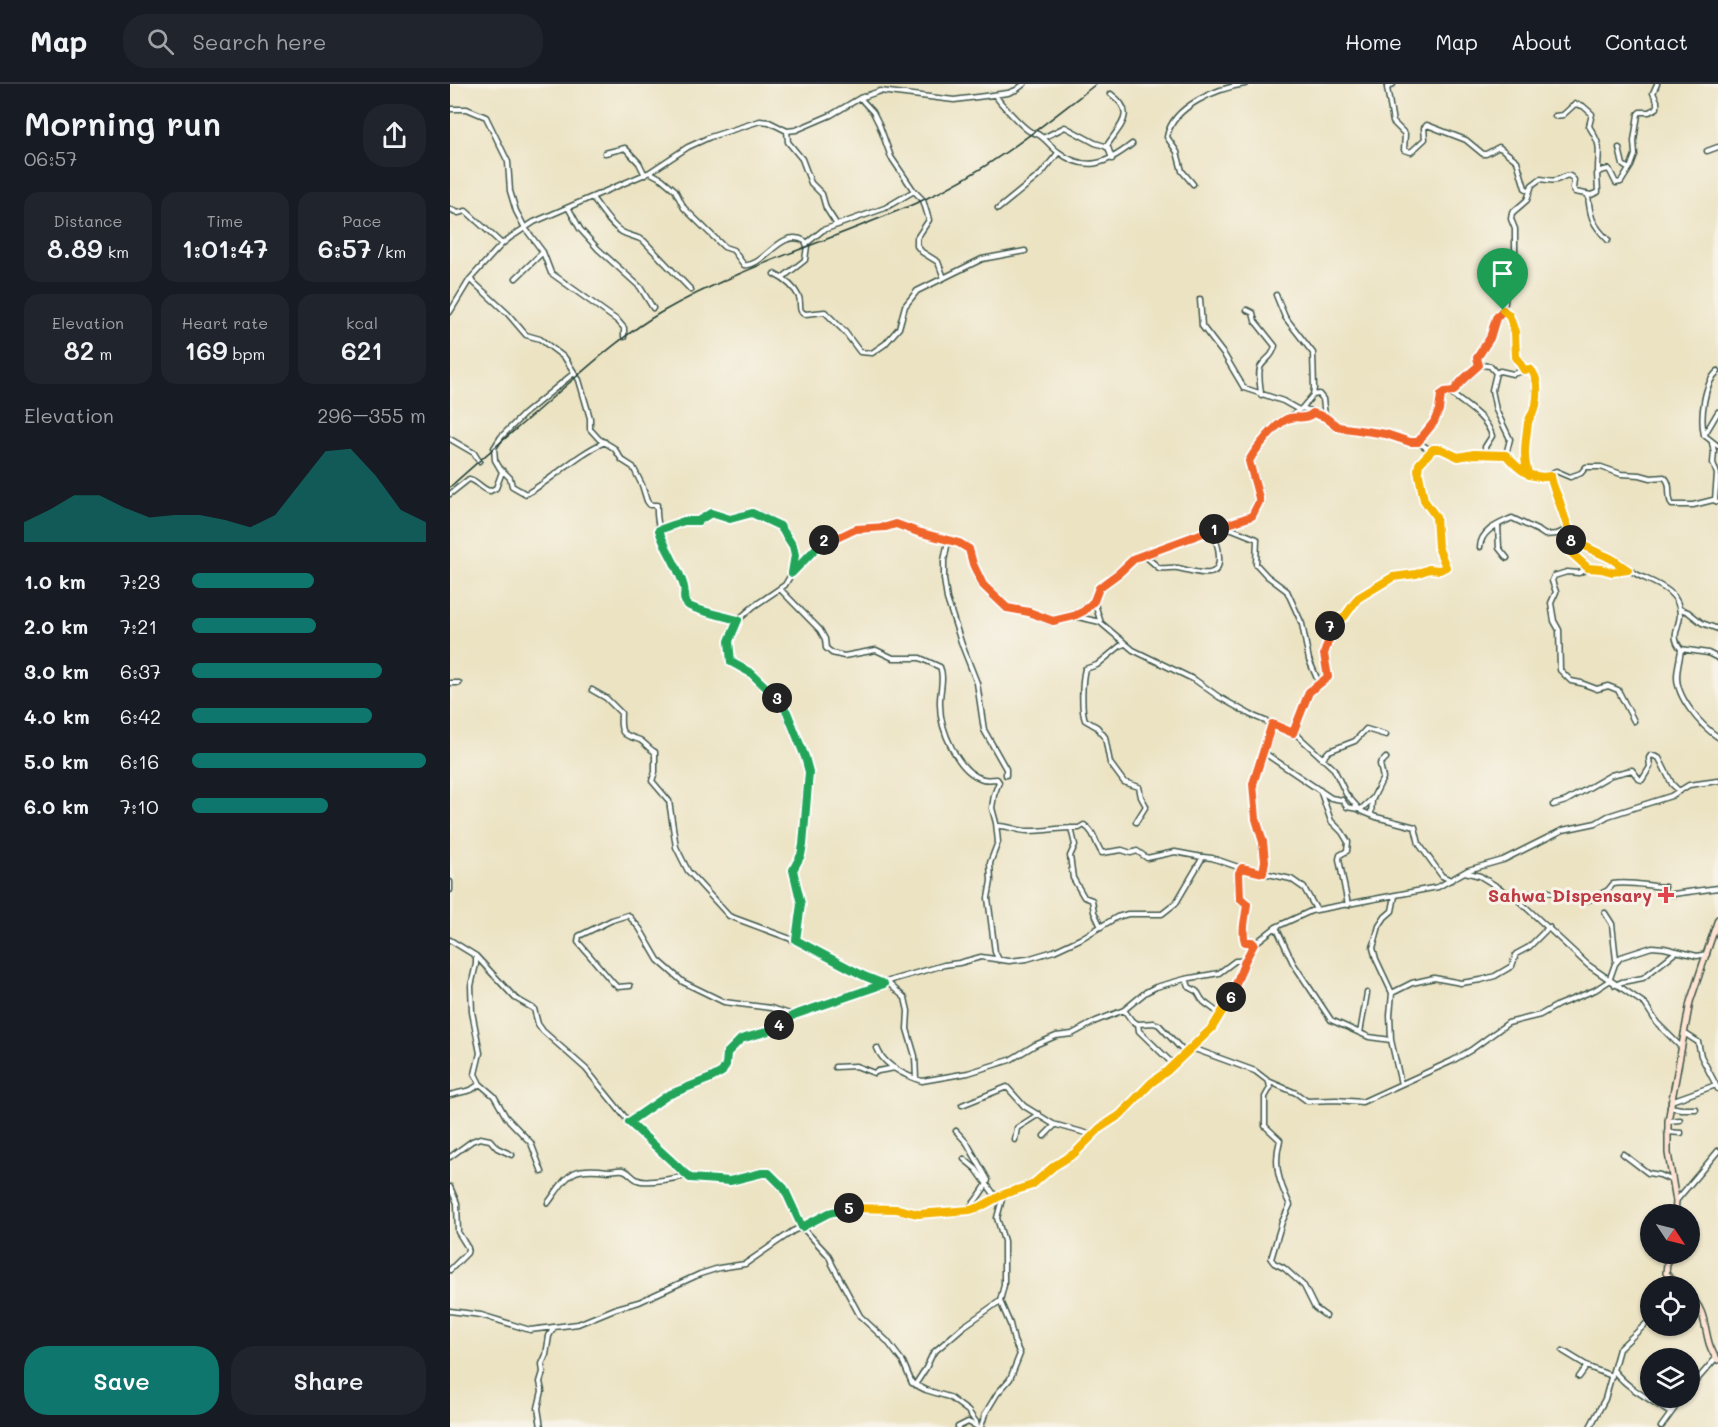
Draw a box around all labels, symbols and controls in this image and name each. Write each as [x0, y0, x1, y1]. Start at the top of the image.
search box [123, 14, 543, 68]
text: Map [30, 23, 87, 59]
icon: search [144, 25, 177, 58]
text: Search here [192, 27, 326, 56]
text: Home [1345, 28, 1402, 55]
text: Map [1435, 28, 1478, 55]
text: About [1511, 28, 1572, 55]
text: Contact [1605, 28, 1688, 55]
text: Morning run [24, 101, 221, 144]
button: share [363, 104, 426, 167]
text: 06:57 [24, 145, 77, 171]
text: Distance [54, 210, 122, 231]
text: Time [207, 210, 243, 231]
text: Pace [342, 210, 382, 231]
text: 8.89 [47, 231, 103, 265]
text: 1:01:47 [182, 231, 268, 265]
text: 6:57 [318, 231, 371, 265]
text: km [103, 241, 129, 262]
text: /km [371, 241, 406, 262]
pin [1477, 248, 1528, 310]
icon: arrive [1486, 257, 1519, 290]
text: Elevation [52, 312, 124, 333]
text: Heart rate [182, 312, 268, 333]
text: kcal [346, 312, 378, 333]
text: 82 [64, 333, 94, 367]
text: 169 [185, 333, 227, 367]
text: 621 [341, 333, 383, 367]
text: m [94, 343, 112, 364]
text: bpm [227, 343, 265, 364]
text: Elevation [24, 402, 114, 428]
text: 296–355 m [317, 402, 426, 428]
pin: 1 [1199, 514, 1229, 544]
text: 1 [1210, 518, 1218, 539]
pin: 2 [809, 525, 839, 555]
pin: 8 [1556, 525, 1586, 555]
text: 2 [820, 529, 828, 550]
text: 8 [1566, 529, 1576, 550]
text: 1.0 km [24, 568, 86, 594]
text: 7:23 [120, 568, 160, 594]
pin: 7 [1315, 611, 1345, 641]
text: 2.0 km [24, 613, 88, 639]
text: 7:21 [120, 613, 157, 639]
text: 7 [1326, 615, 1334, 636]
text: 3.0 km [24, 658, 89, 684]
text: 6:37 [120, 658, 161, 684]
pin: 3 [762, 683, 792, 713]
text: 3 [772, 687, 782, 708]
text: 4.0 km [24, 703, 90, 729]
text: 6:42 [120, 703, 161, 729]
text: 5.0 km [24, 748, 89, 774]
text: 6:16 [120, 748, 159, 774]
text: 6.0 km [24, 793, 89, 819]
text: 7:10 [120, 793, 159, 819]
place label: Sahwa Dispensary [1488, 883, 1652, 907]
marker: Sahwa Dispensary [1657, 886, 1675, 904]
pin: 6 [1216, 982, 1246, 1012]
text: 6 [1226, 986, 1236, 1007]
pin: 4 [764, 1010, 794, 1040]
text: 4 [774, 1014, 784, 1035]
pin: 5 [834, 1193, 864, 1223]
text: 5 [844, 1197, 854, 1218]
north arrow [1640, 1204, 1700, 1264]
map controls [1640, 1204, 1700, 1408]
button: locate [1640, 1276, 1700, 1336]
button: Save [24, 1346, 219, 1415]
button: Share [231, 1346, 426, 1415]
button: layers [1640, 1348, 1700, 1408]

